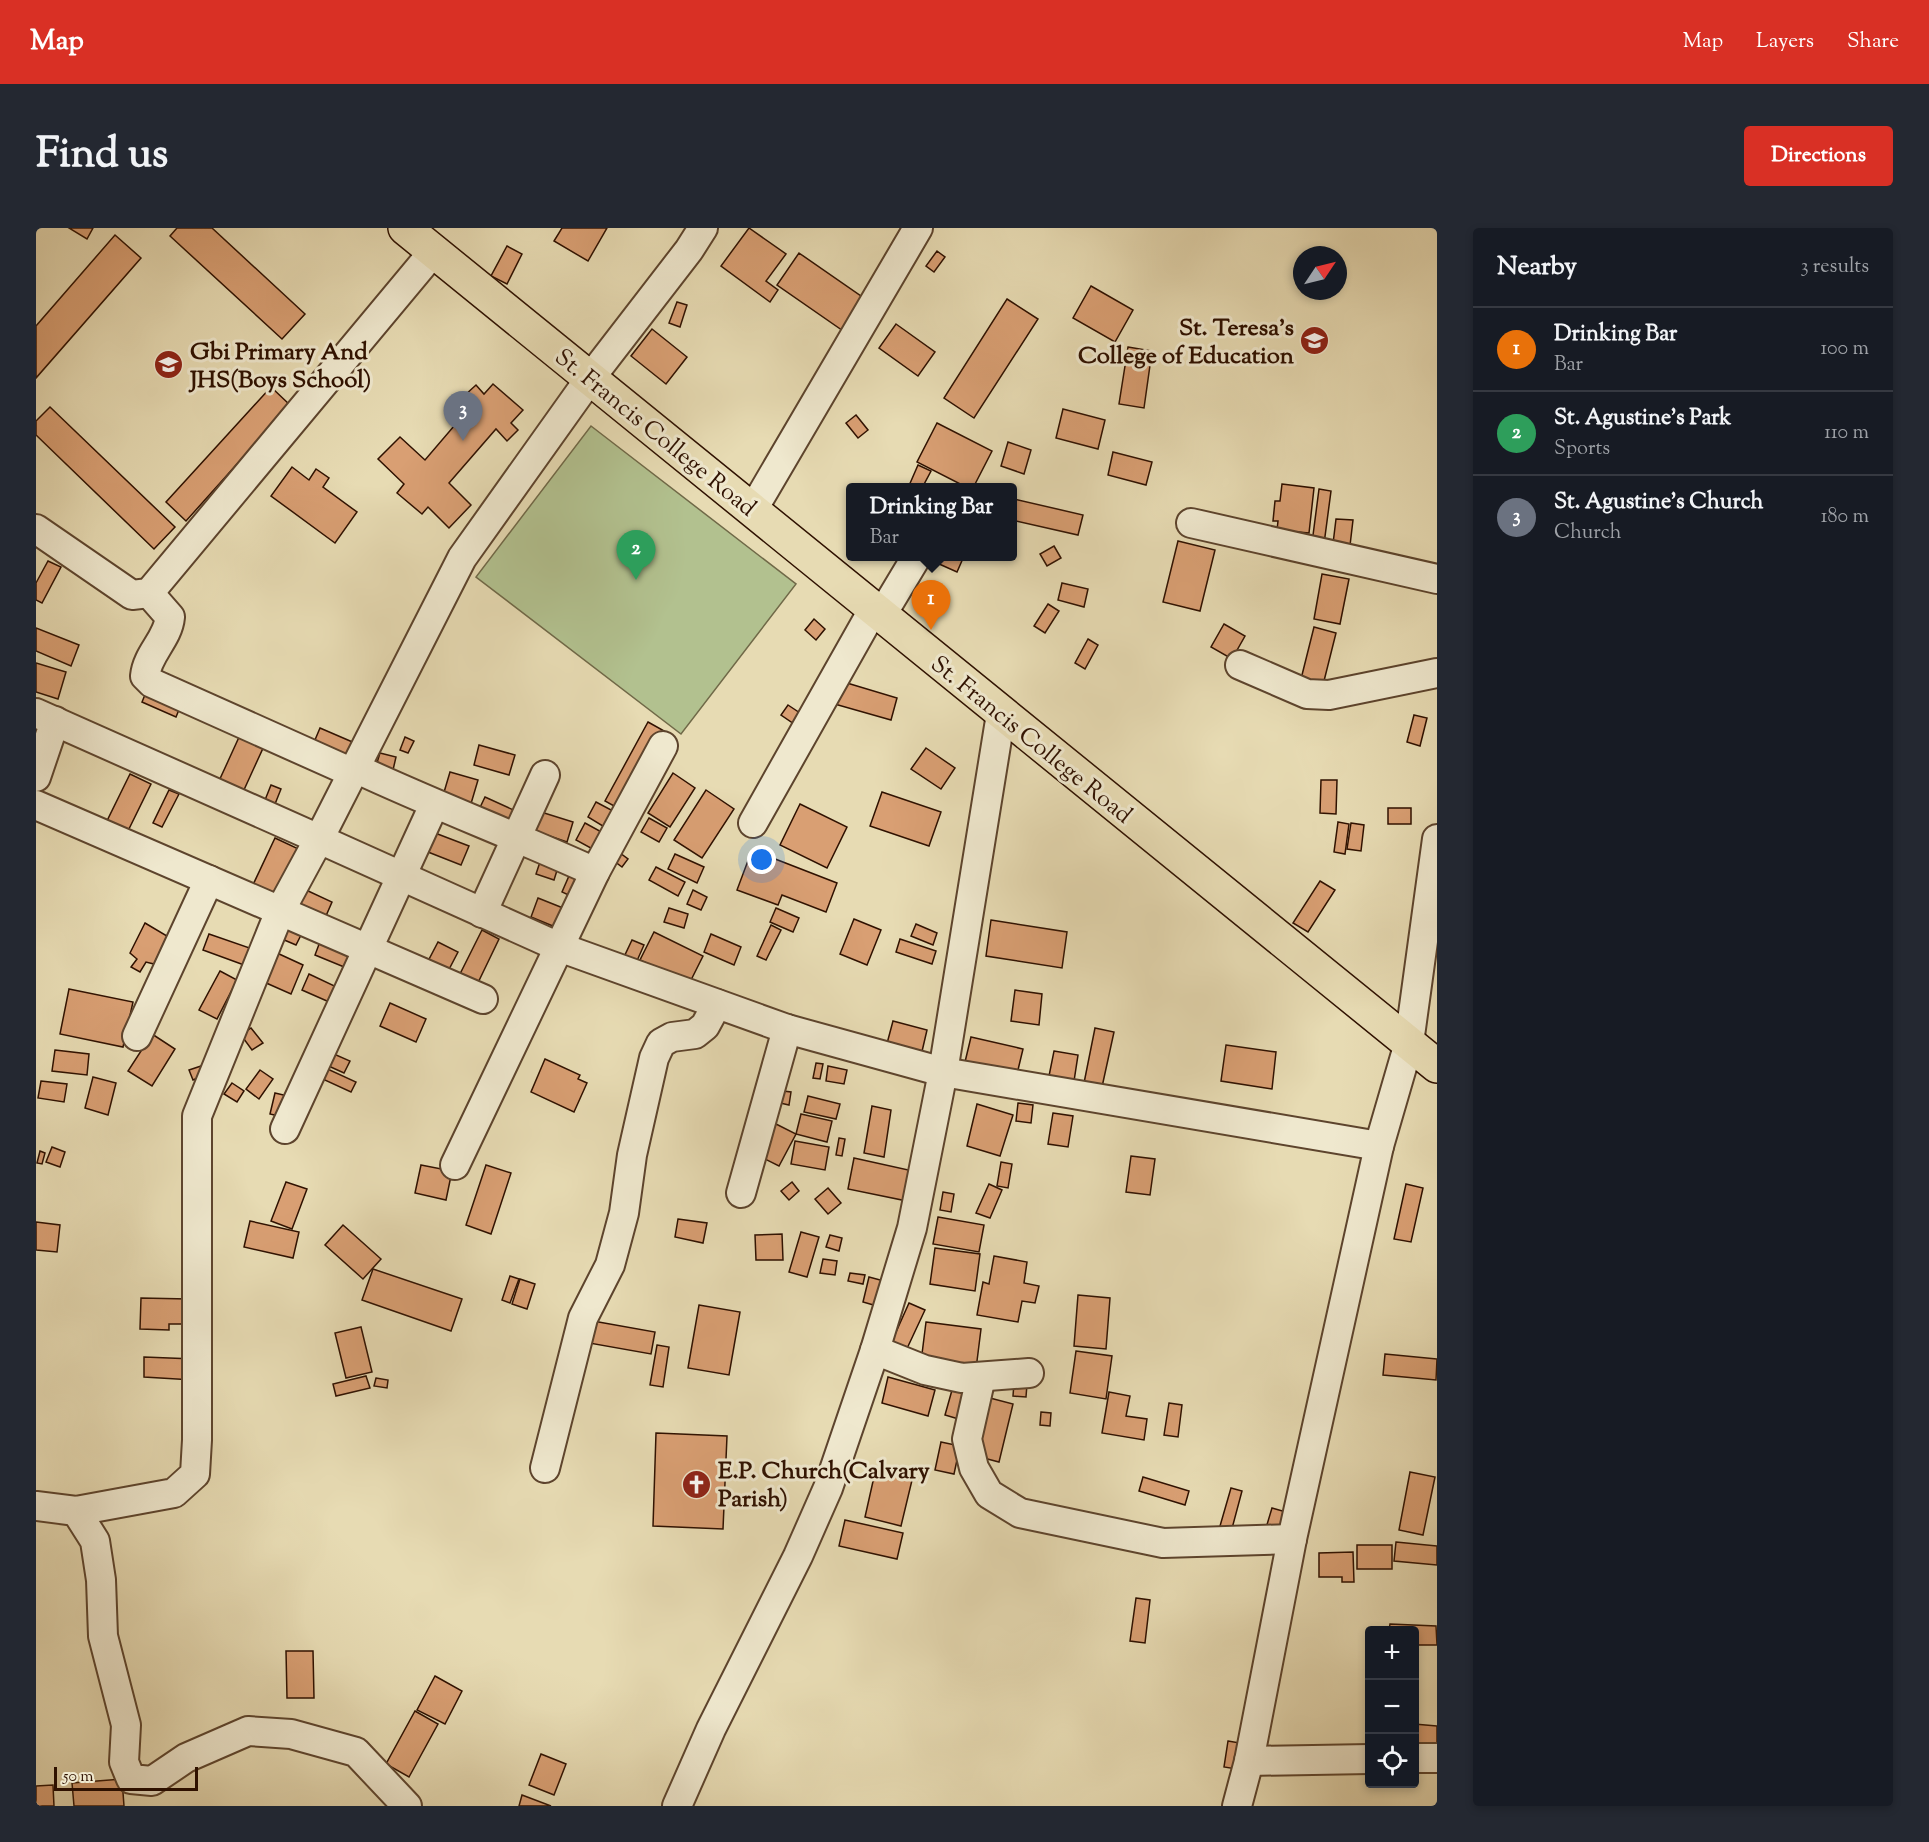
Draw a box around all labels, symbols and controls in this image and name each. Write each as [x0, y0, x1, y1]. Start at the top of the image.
text: Map [30, 22, 84, 62]
text: Map [1683, 27, 1723, 57]
text: Layers [1756, 27, 1814, 57]
text: Share [1847, 27, 1899, 57]
text: Find us [36, 126, 168, 186]
button: Directions [1744, 126, 1893, 186]
north arrow [1293, 246, 1347, 300]
text: Nearby [1497, 249, 1577, 286]
text: 3 results [1800, 253, 1869, 282]
place label: St. Teresa's College of Education [1078, 312, 1295, 374]
text: Drinking Bar [1554, 319, 1677, 351]
school or university icon: St. Teresa's College of Education [1299, 325, 1331, 357]
text: 1 [1513, 335, 1520, 364]
text: 100 m [1820, 335, 1869, 364]
place label: Gbi Primary And JHS(Boys School) [188, 336, 371, 398]
street label: St. Francis College Road [547, 341, 763, 526]
school or university icon: Gbi Primary And JHS(Boys School) [153, 349, 185, 381]
text: Bar [1554, 351, 1583, 380]
pin: 3 [444, 392, 482, 441]
text: St. Agustine's Park [1554, 403, 1731, 435]
text: 2 [1512, 419, 1521, 448]
text: 110 m [1824, 419, 1869, 448]
text: Sports [1554, 435, 1610, 464]
popup [846, 483, 1017, 561]
text: St. Agustine's Church [1554, 487, 1763, 519]
text: Drinking Bar [870, 492, 993, 524]
text: 3 [1512, 503, 1521, 532]
text: 180 m [1821, 503, 1869, 532]
text: Church [1554, 519, 1621, 548]
text: Bar [870, 524, 899, 553]
pin: 2 [616, 530, 656, 580]
pin: 1 [912, 580, 950, 630]
street label: St. Francis College Road [923, 648, 1139, 833]
your location [747, 845, 776, 874]
place label: E.P. Church(Calvary Parish) [718, 1455, 930, 1517]
church icon: E.P. Church(Calvary Parish) [681, 1468, 713, 1500]
map controls [1365, 1626, 1419, 1788]
button: + [1365, 1626, 1419, 1680]
button: − [1365, 1680, 1419, 1734]
button: locate [1365, 1734, 1419, 1788]
scale bar [54, 1764, 198, 1792]
text: 50 m [63, 1766, 94, 1789]

